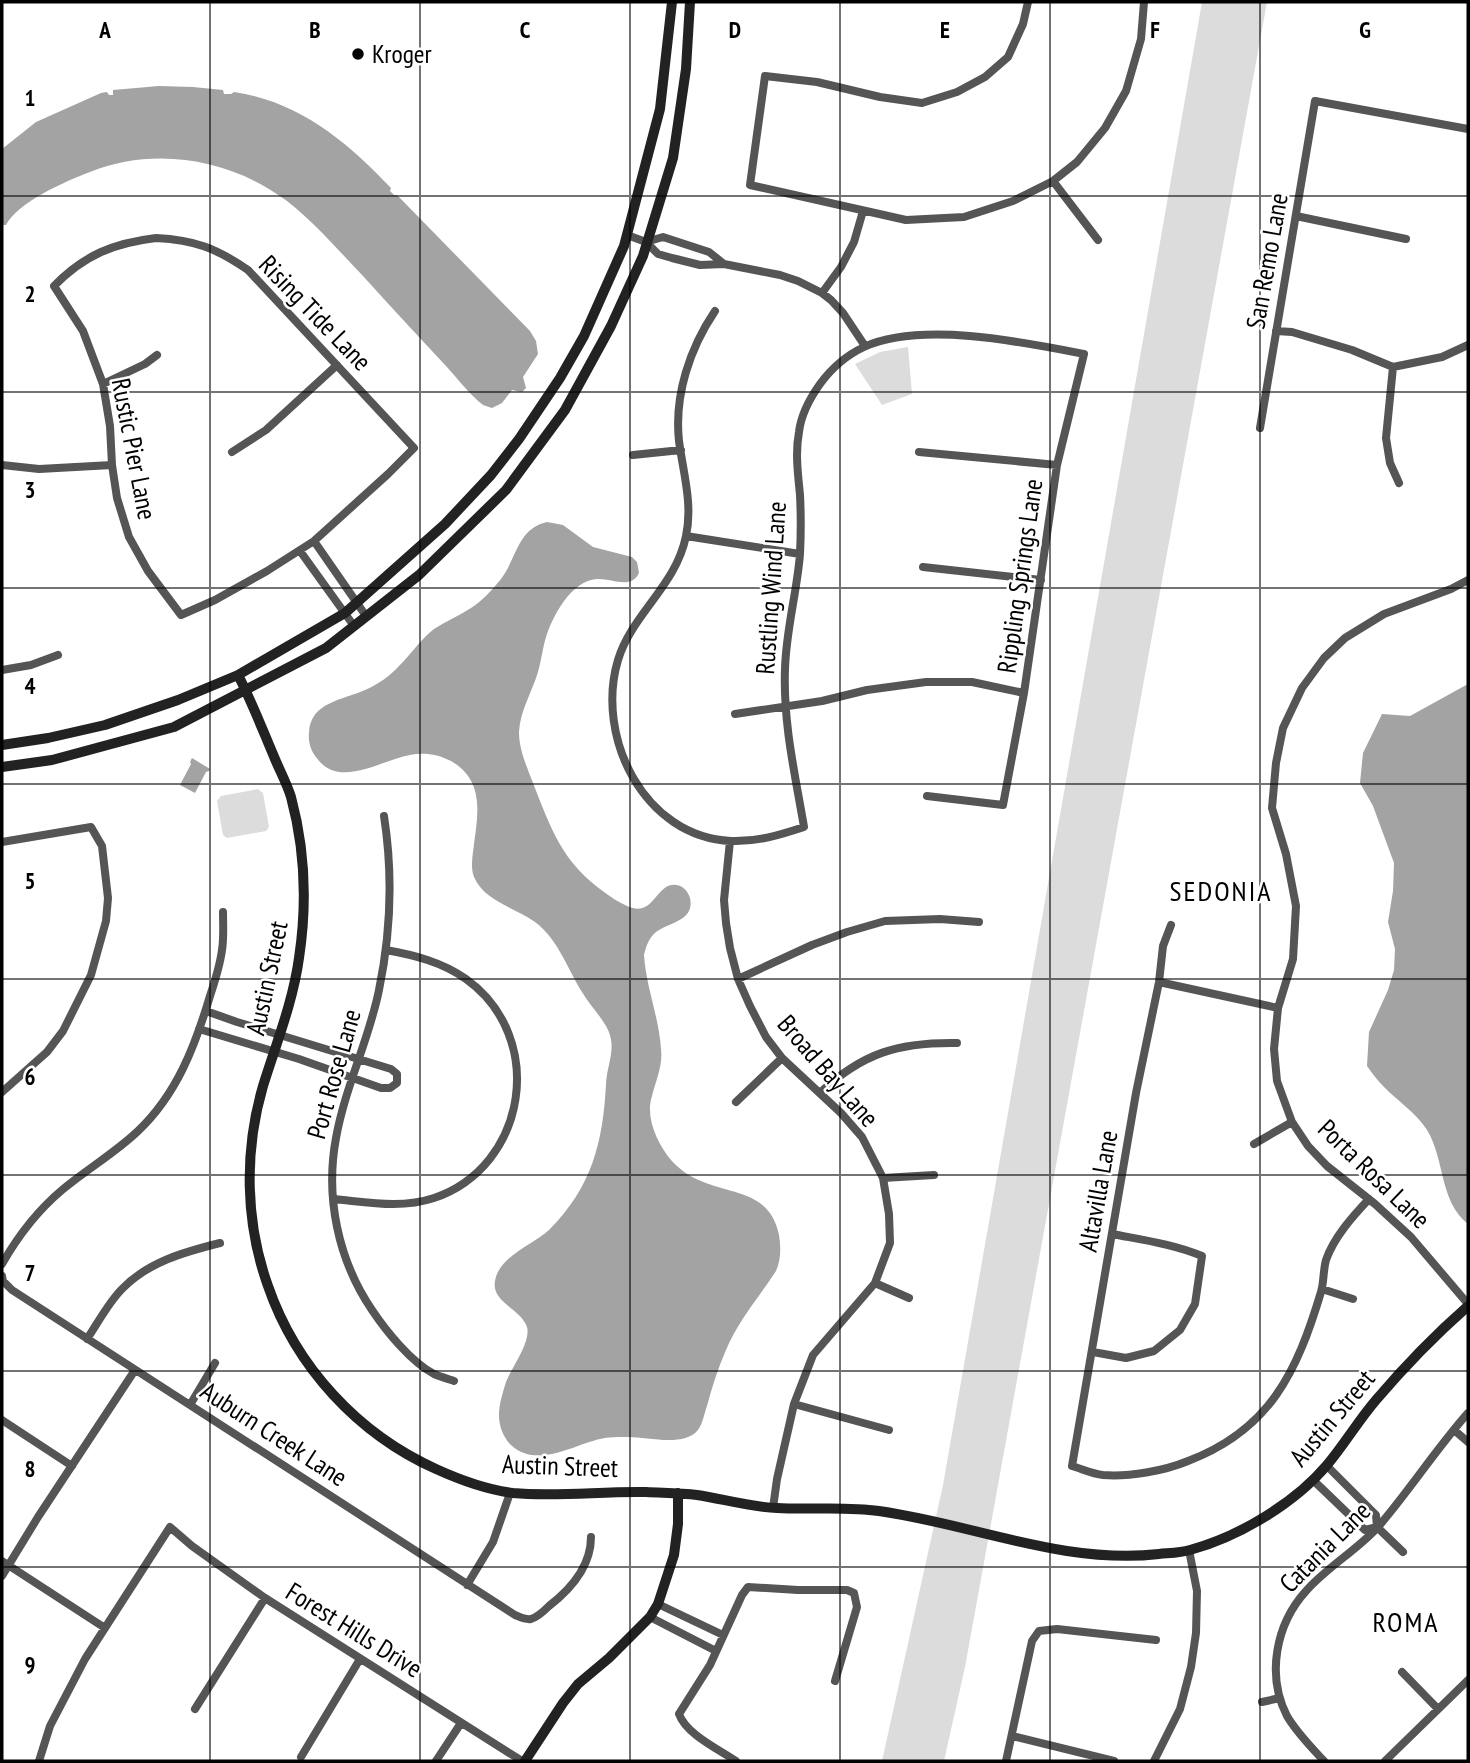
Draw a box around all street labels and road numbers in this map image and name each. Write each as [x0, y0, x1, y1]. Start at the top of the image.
street label: San Remo Lane [1238, 190, 1295, 331]
street label: Rising Tide Lane [252, 248, 379, 377]
street label: Rustic Pier Lane [105, 375, 164, 522]
street label: Rippling Springs Lane [990, 477, 1049, 675]
street label: Rustling Wind Lane [748, 500, 793, 676]
street label: Austin Street [238, 918, 295, 1038]
street label: Port Rose Lane [299, 1005, 368, 1142]
street label: Broad Bay Lane [771, 1008, 886, 1134]
street label: Porta Rosa Lane [1311, 1112, 1437, 1235]
street label: Altavilla Lane [1071, 1128, 1124, 1254]
street label: Austin Street [1282, 1363, 1382, 1473]
street label: Auburn Creek Lane [195, 1374, 354, 1493]
street label: Austin Street [502, 1447, 619, 1484]
street label: Catania Lane [1272, 1494, 1377, 1599]
street label: Forest Hills Drive [280, 1575, 429, 1685]

